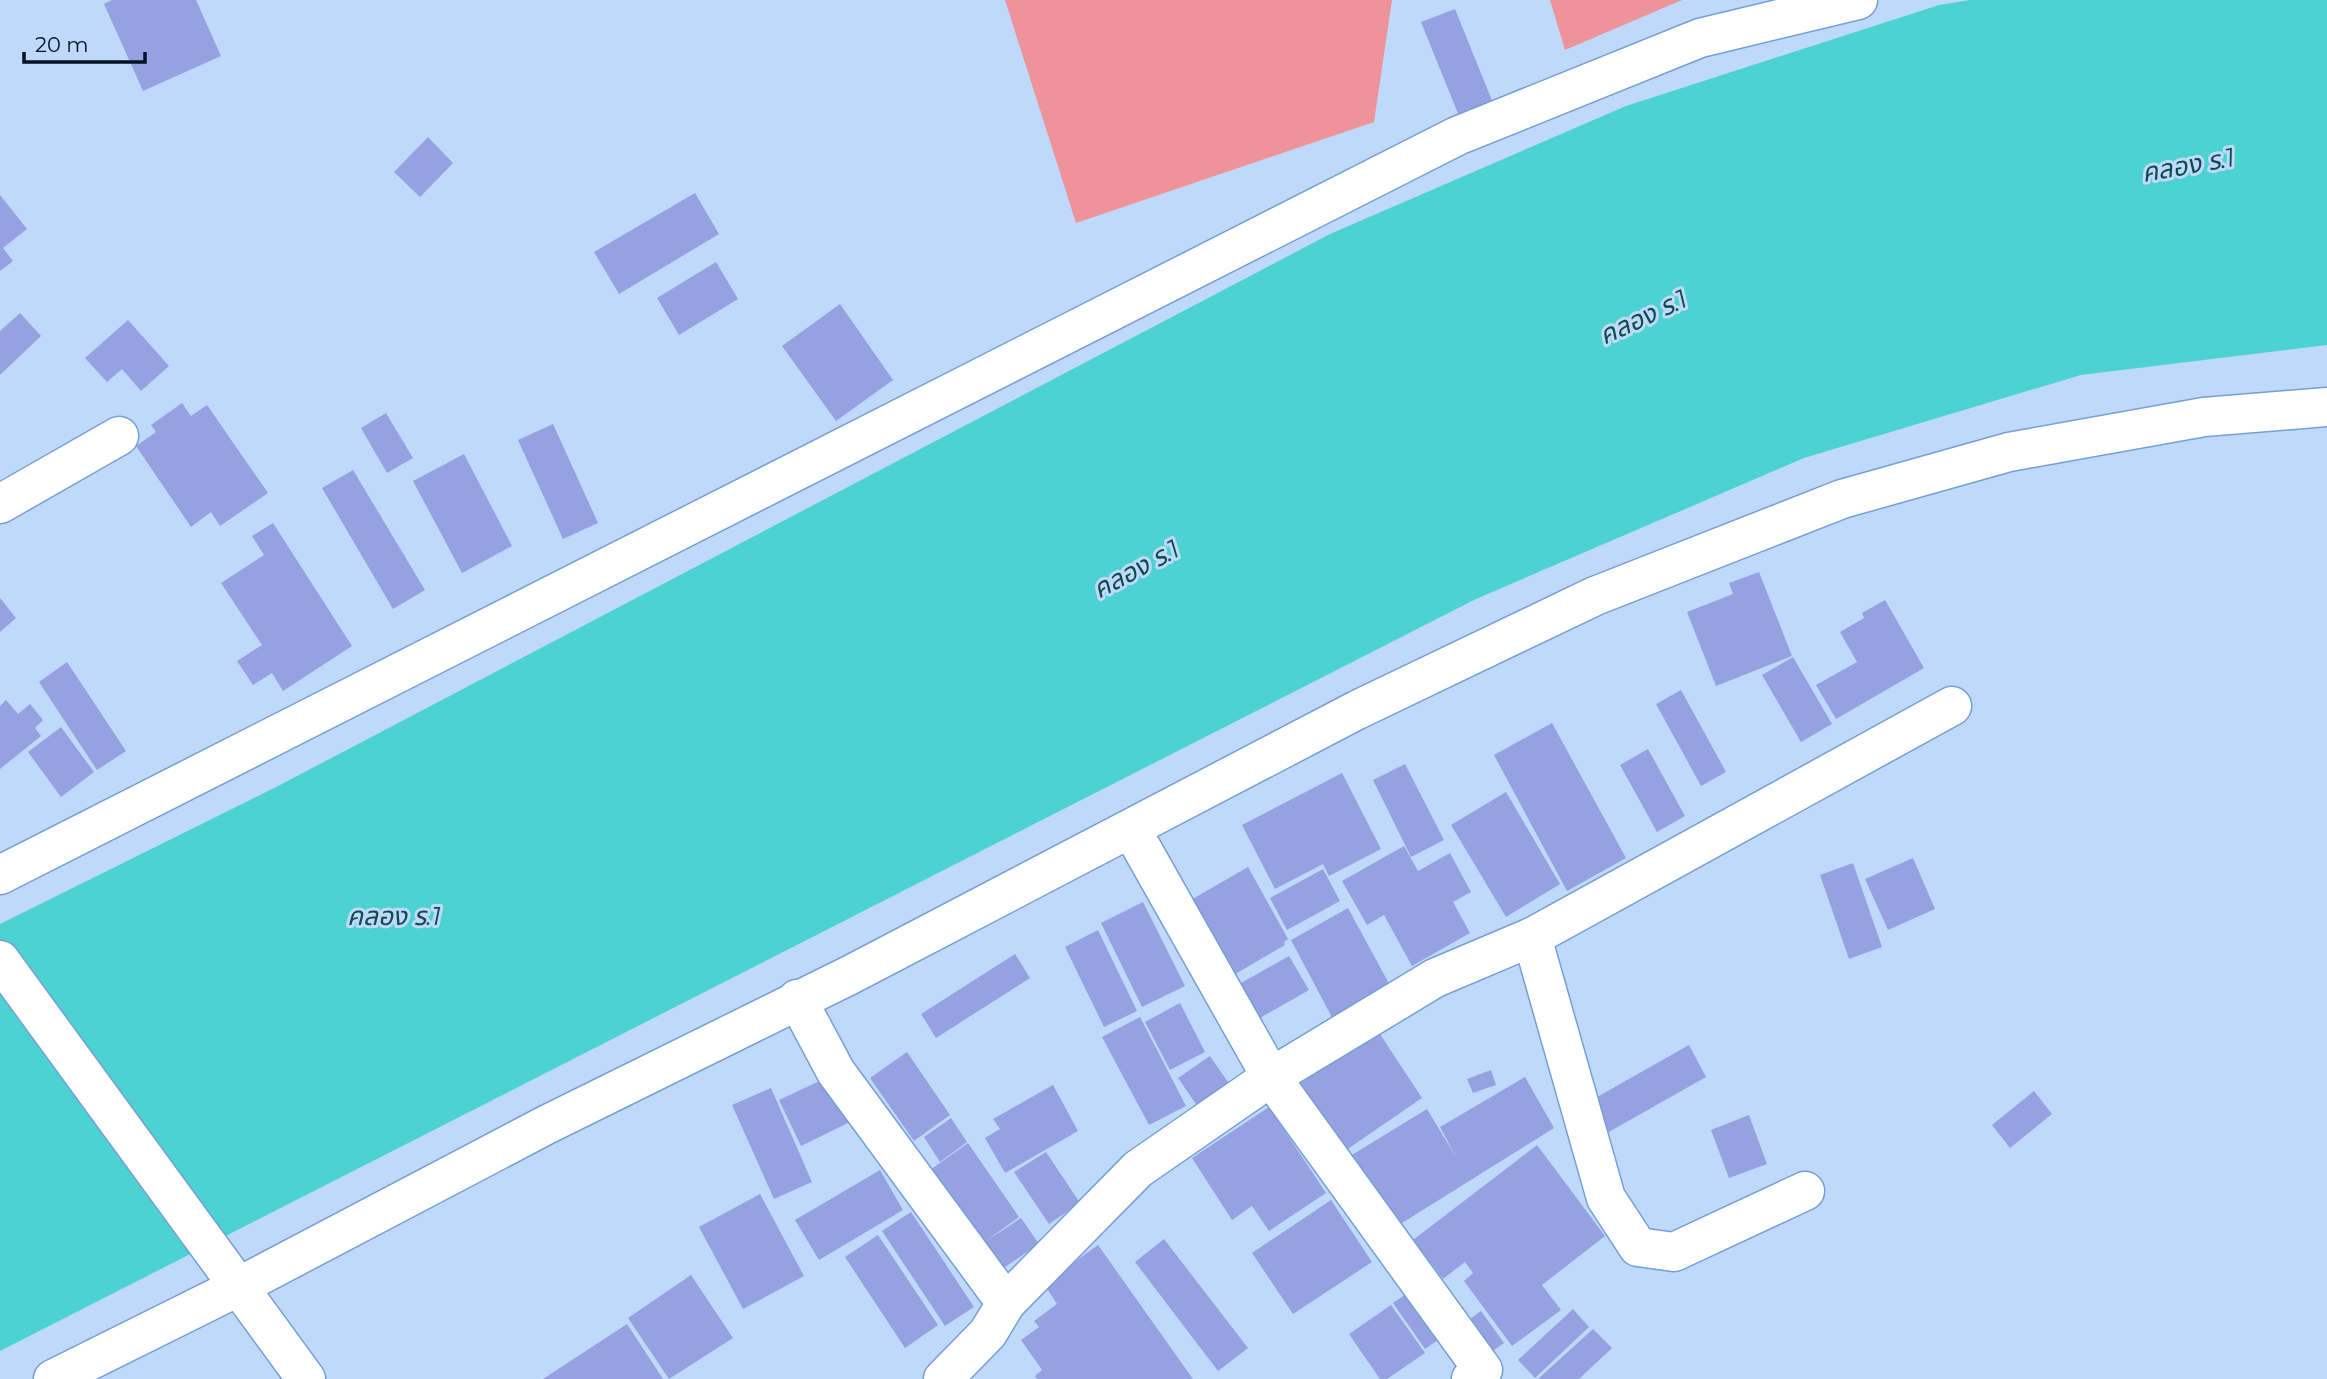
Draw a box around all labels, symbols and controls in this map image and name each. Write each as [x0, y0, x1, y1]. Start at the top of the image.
scale bar [24, 21, 145, 65]
text: 20 m [35, 32, 89, 57]
water label: คลอง ร.1 [2139, 141, 2237, 189]
water label: คลอง ร.1 [1594, 283, 1692, 351]
water label: คลอง ร.1 [1087, 533, 1185, 605]
water label: คลอง ร.1 [347, 900, 441, 932]

